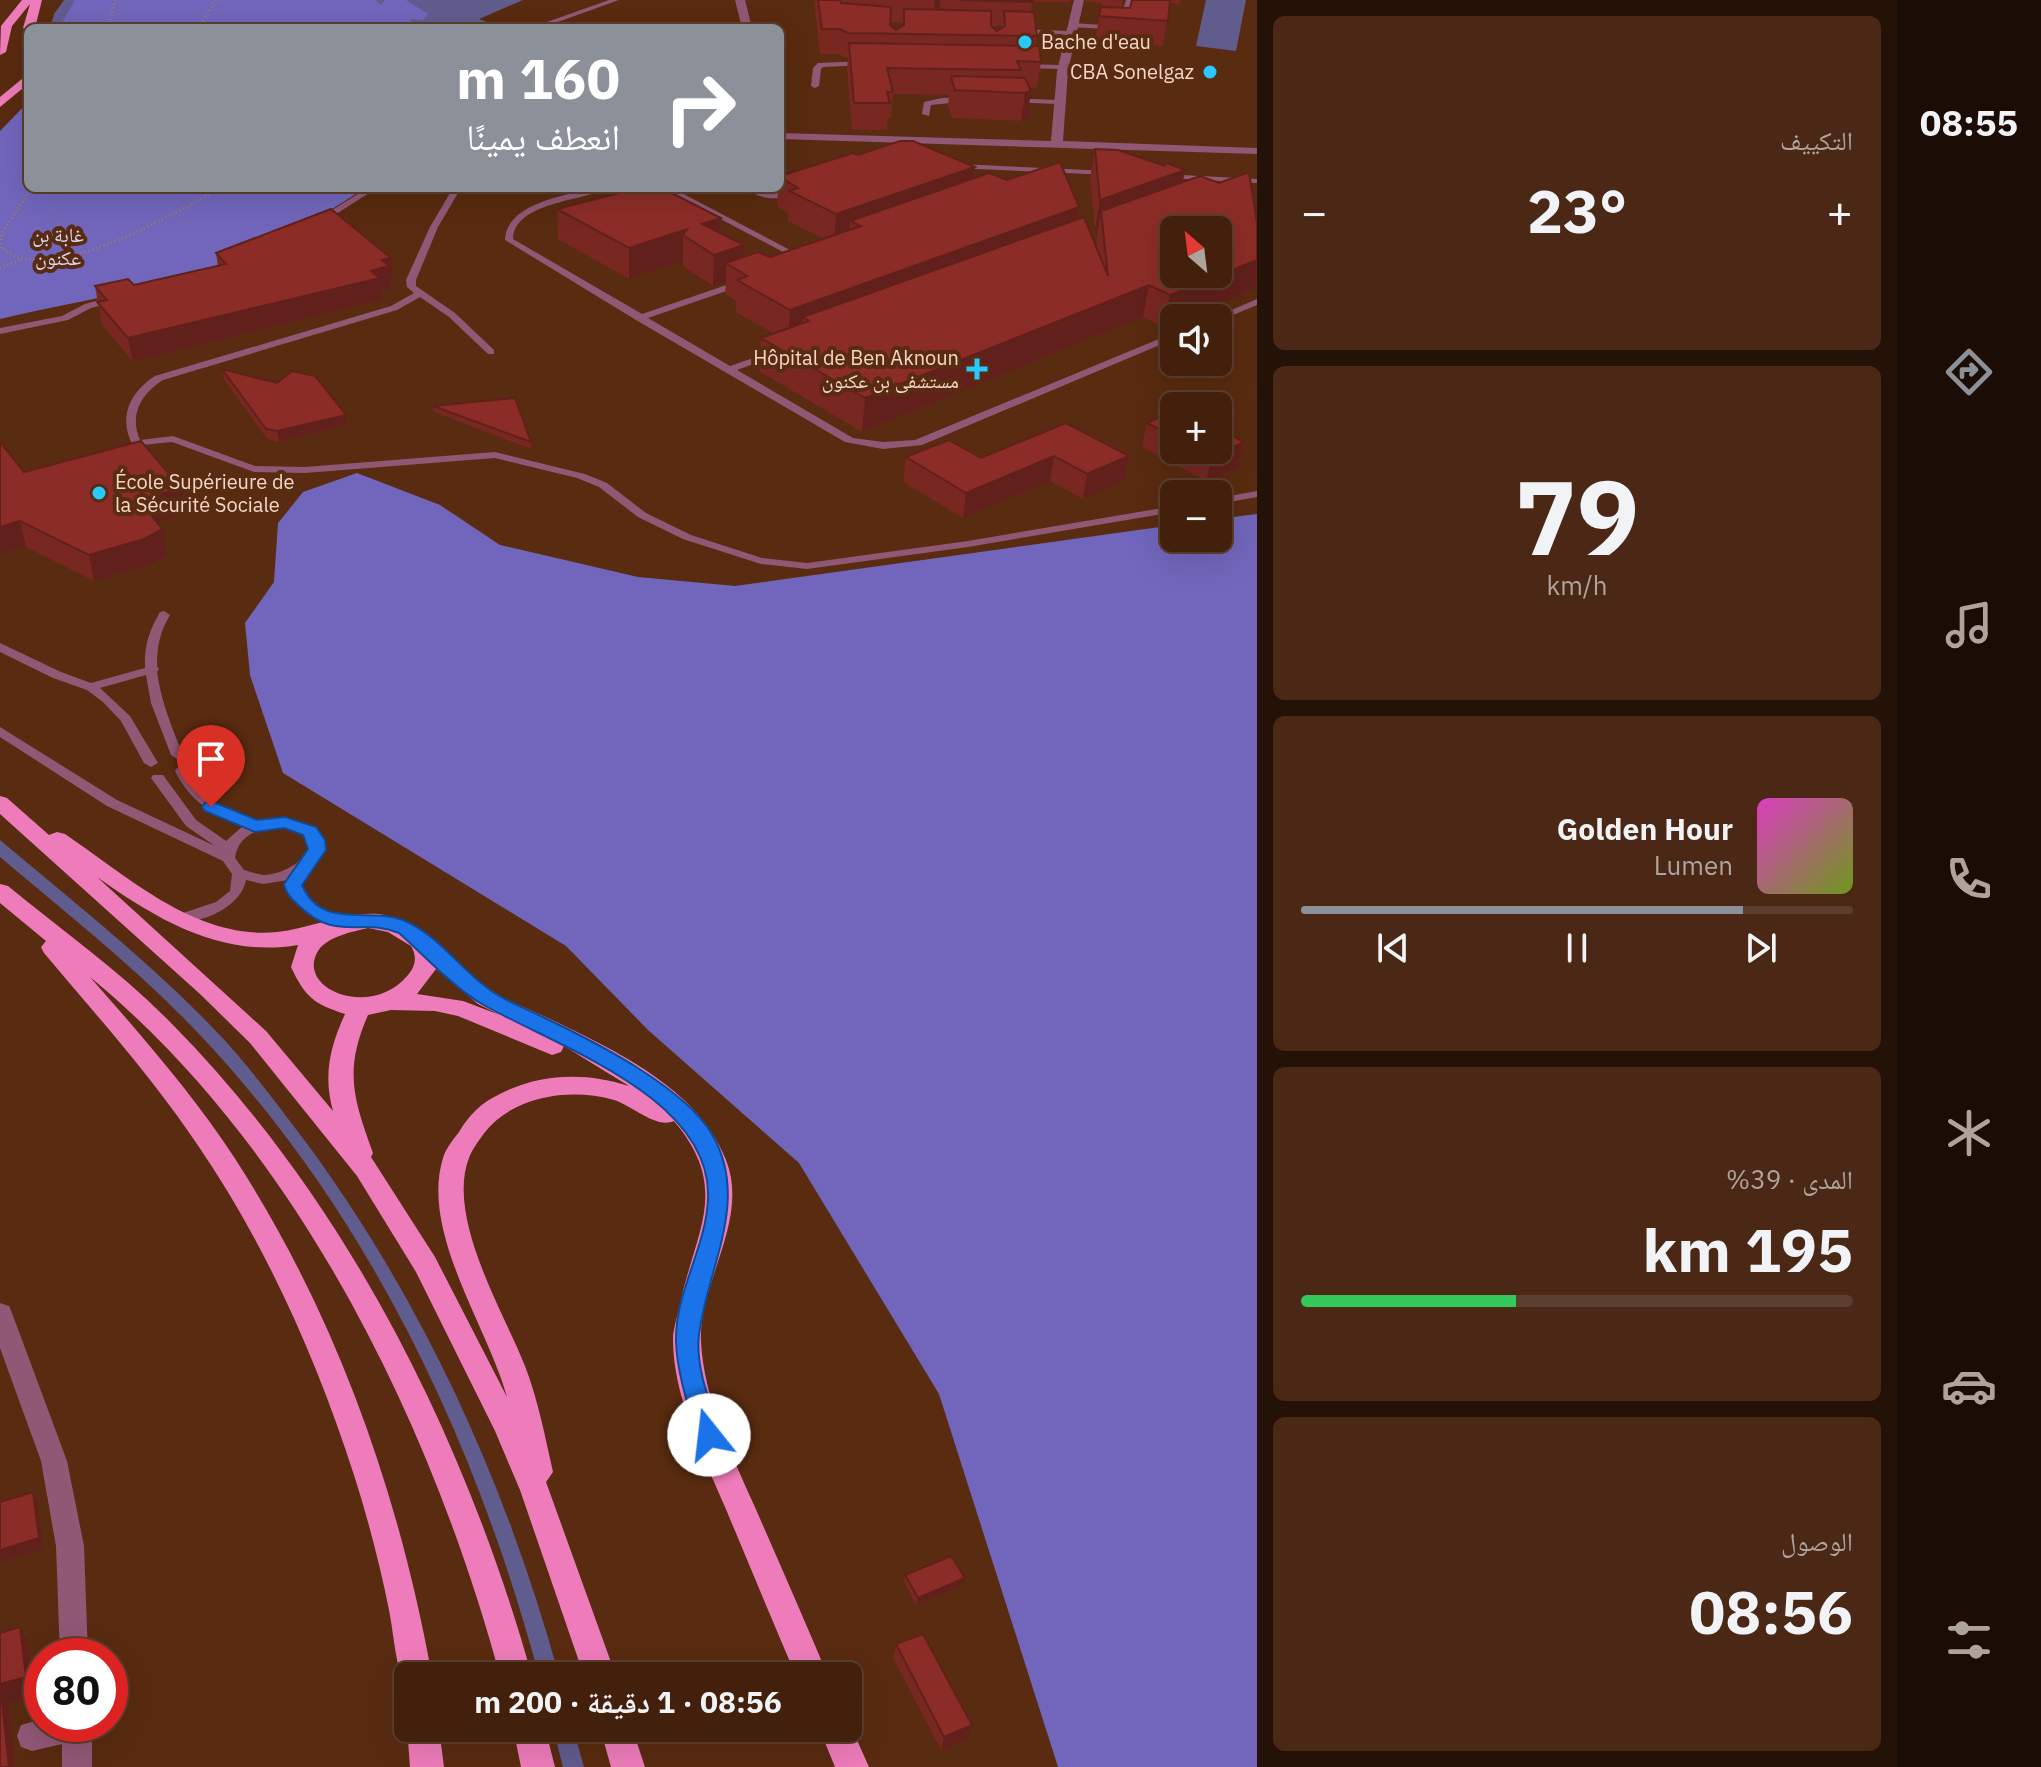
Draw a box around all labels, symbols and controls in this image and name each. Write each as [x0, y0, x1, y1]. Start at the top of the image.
place label: Bache d'eau [1041, 28, 1151, 55]
marker: Bache d'eau [1016, 33, 1034, 51]
text: 160 m [456, 42, 620, 114]
icon: right [648, 56, 752, 160]
place label: CBA Sonelgaz [1070, 58, 1194, 85]
marker: CBA Sonelgaz [1201, 63, 1219, 81]
text: 08:55 [1920, 99, 2018, 146]
text: انعطف يمينًا [466, 113, 620, 160]
text: التكييف [1780, 123, 1853, 157]
text: 23° [1527, 171, 1627, 250]
text: − [1301, 183, 1327, 240]
text: + [1827, 183, 1853, 240]
north arrow [1160, 216, 1232, 288]
map controls [1160, 216, 1232, 552]
park label: غابة بن عكنون [32, 221, 84, 271]
button: sound [1160, 304, 1232, 376]
place label: Hôpital de Ben Aknoun مستشفى بن عكنون [753, 344, 959, 394]
icon: directions [1941, 344, 1997, 400]
marker: Hôpital de Ben Aknoun مستشفى بن عكنون [966, 358, 988, 380]
button: + [1160, 392, 1232, 464]
text: 79 [1515, 448, 1639, 584]
place label: École Supérieure de la Sécurité Sociale [115, 468, 295, 518]
button: − [1160, 480, 1232, 552]
marker: École Supérieure de la Sécurité Sociale [90, 484, 108, 502]
text: km/h [1546, 568, 1608, 602]
icon: music [1941, 597, 1997, 653]
pin [177, 725, 245, 807]
icon: arrive [189, 737, 233, 781]
text: Golden Hour [1557, 809, 1733, 848]
text: Lumen [1654, 848, 1733, 882]
icon: phone [1941, 851, 1997, 907]
icon: previous [1371, 926, 1415, 970]
icon: pause [1555, 926, 1599, 970]
icon: next [1739, 926, 1783, 970]
icon: climate [1941, 1105, 1997, 1161]
text: المدى · 39% [1726, 1162, 1853, 1196]
text: 195 km [1643, 1210, 1853, 1289]
icon: car [1941, 1358, 1997, 1414]
position arrow [667, 1393, 751, 1477]
text: الوصول [1781, 1524, 1853, 1558]
text: 08:56 [1689, 1572, 1853, 1651]
icon: filters [1941, 1612, 1997, 1668]
speed limit sign: 80 [24, 1638, 128, 1742]
text: 08:56 · 1 دقيقة · 200 m [474, 1682, 782, 1721]

